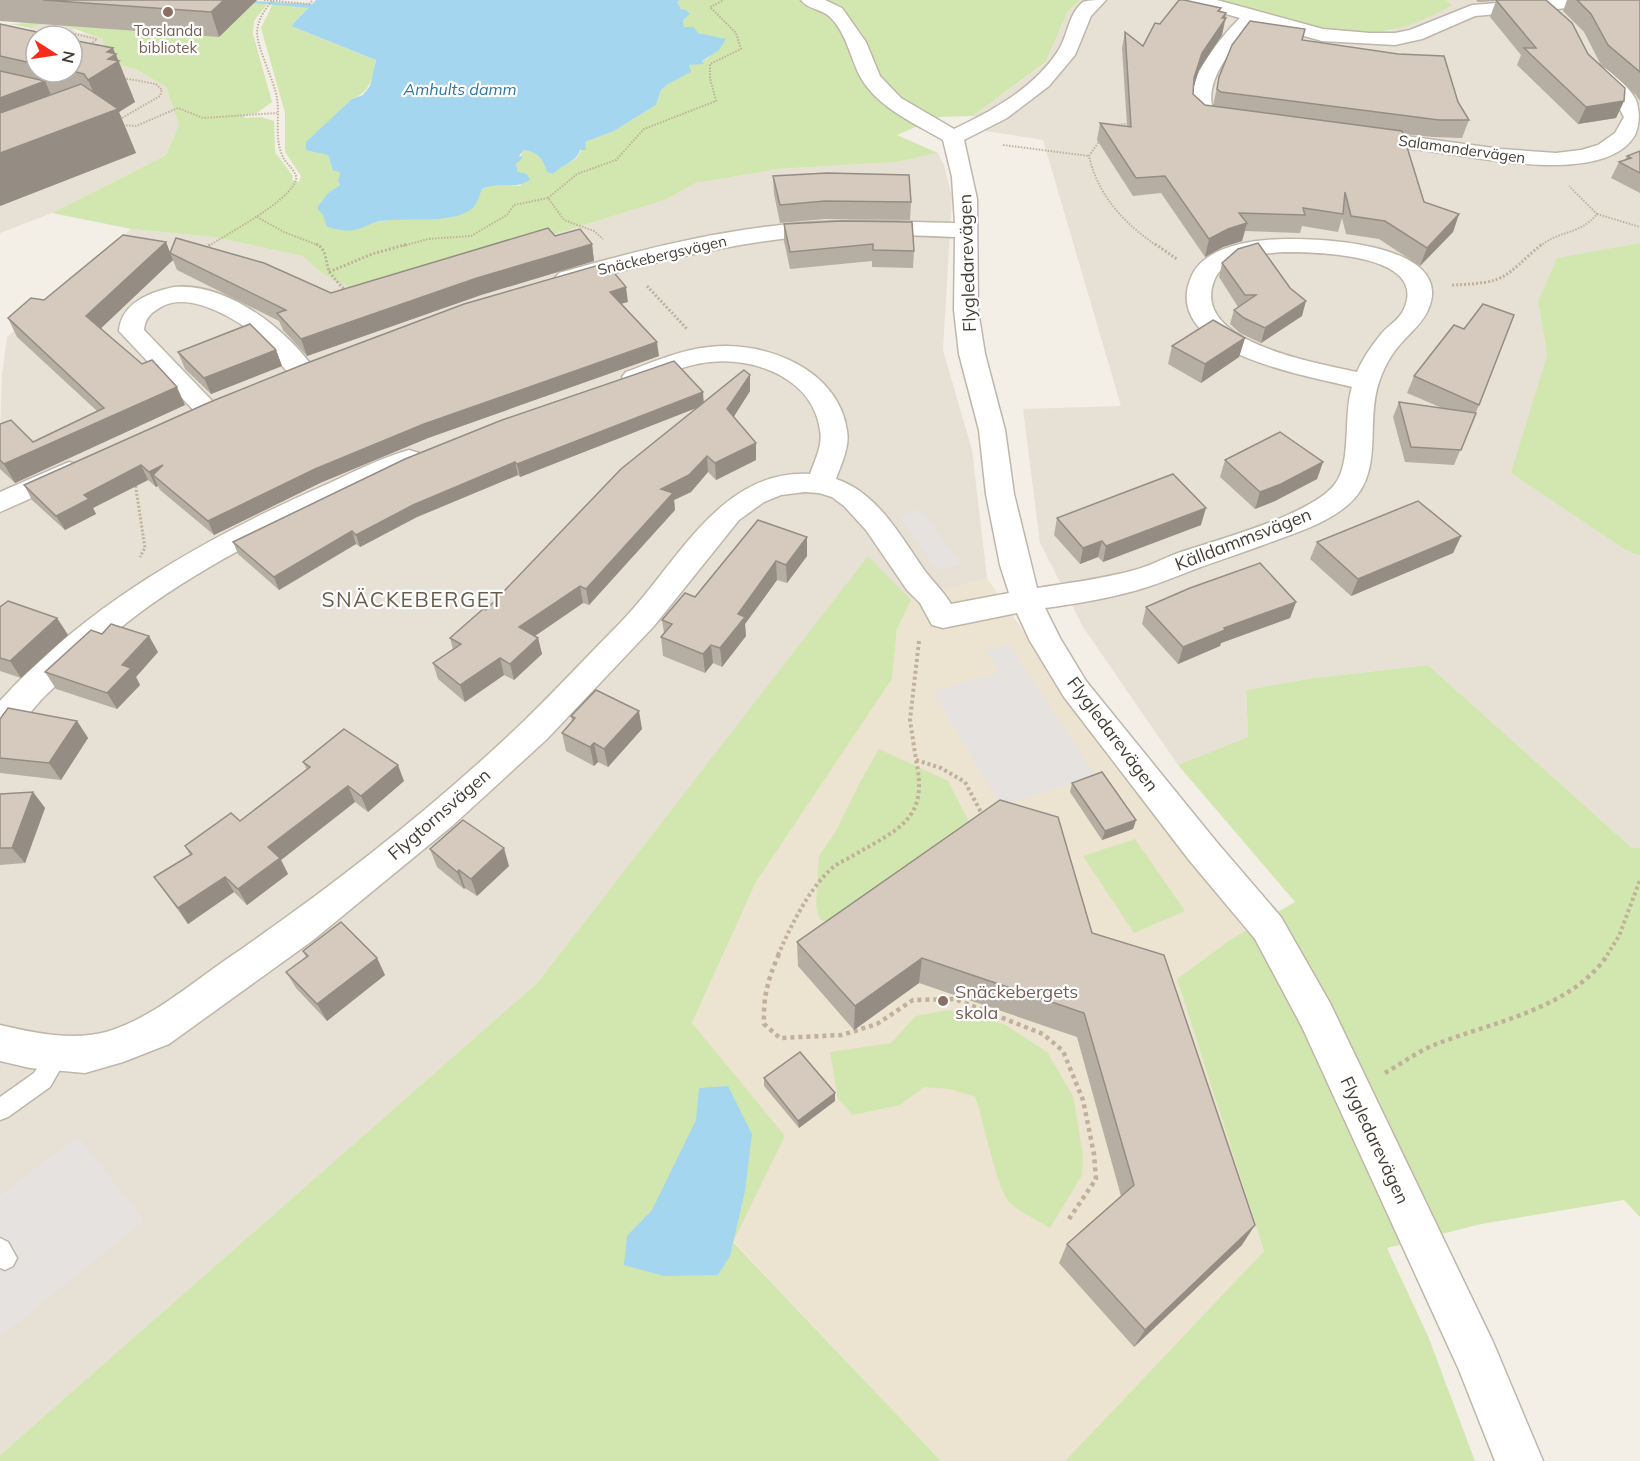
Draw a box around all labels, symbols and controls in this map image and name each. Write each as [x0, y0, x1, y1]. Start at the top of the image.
marker: Torslanda bibliotek [161, 5, 175, 19]
place label: Torslanda bibliotek [134, 21, 202, 57]
north arrow [24, 24, 84, 84]
text: N [58, 49, 80, 65]
water label: Amhults damm [402, 79, 517, 99]
street label: Salamandervägen [1397, 131, 1527, 167]
street label: Flygledarevägen [953, 194, 981, 332]
street label: Snäckebergsvägen [596, 231, 728, 279]
street label: Källdammsvägen [1172, 502, 1314, 576]
district label: SNÄCKEBERGET [321, 586, 505, 612]
street label: Flygledarevägen [1062, 672, 1164, 796]
street label: Flygtornsvägen [383, 763, 495, 865]
place label: Snäckebergets skola [955, 980, 1078, 1024]
marker: Snäckebergets skola [936, 994, 950, 1008]
street label: Flygledarevägen [1335, 1073, 1415, 1207]

